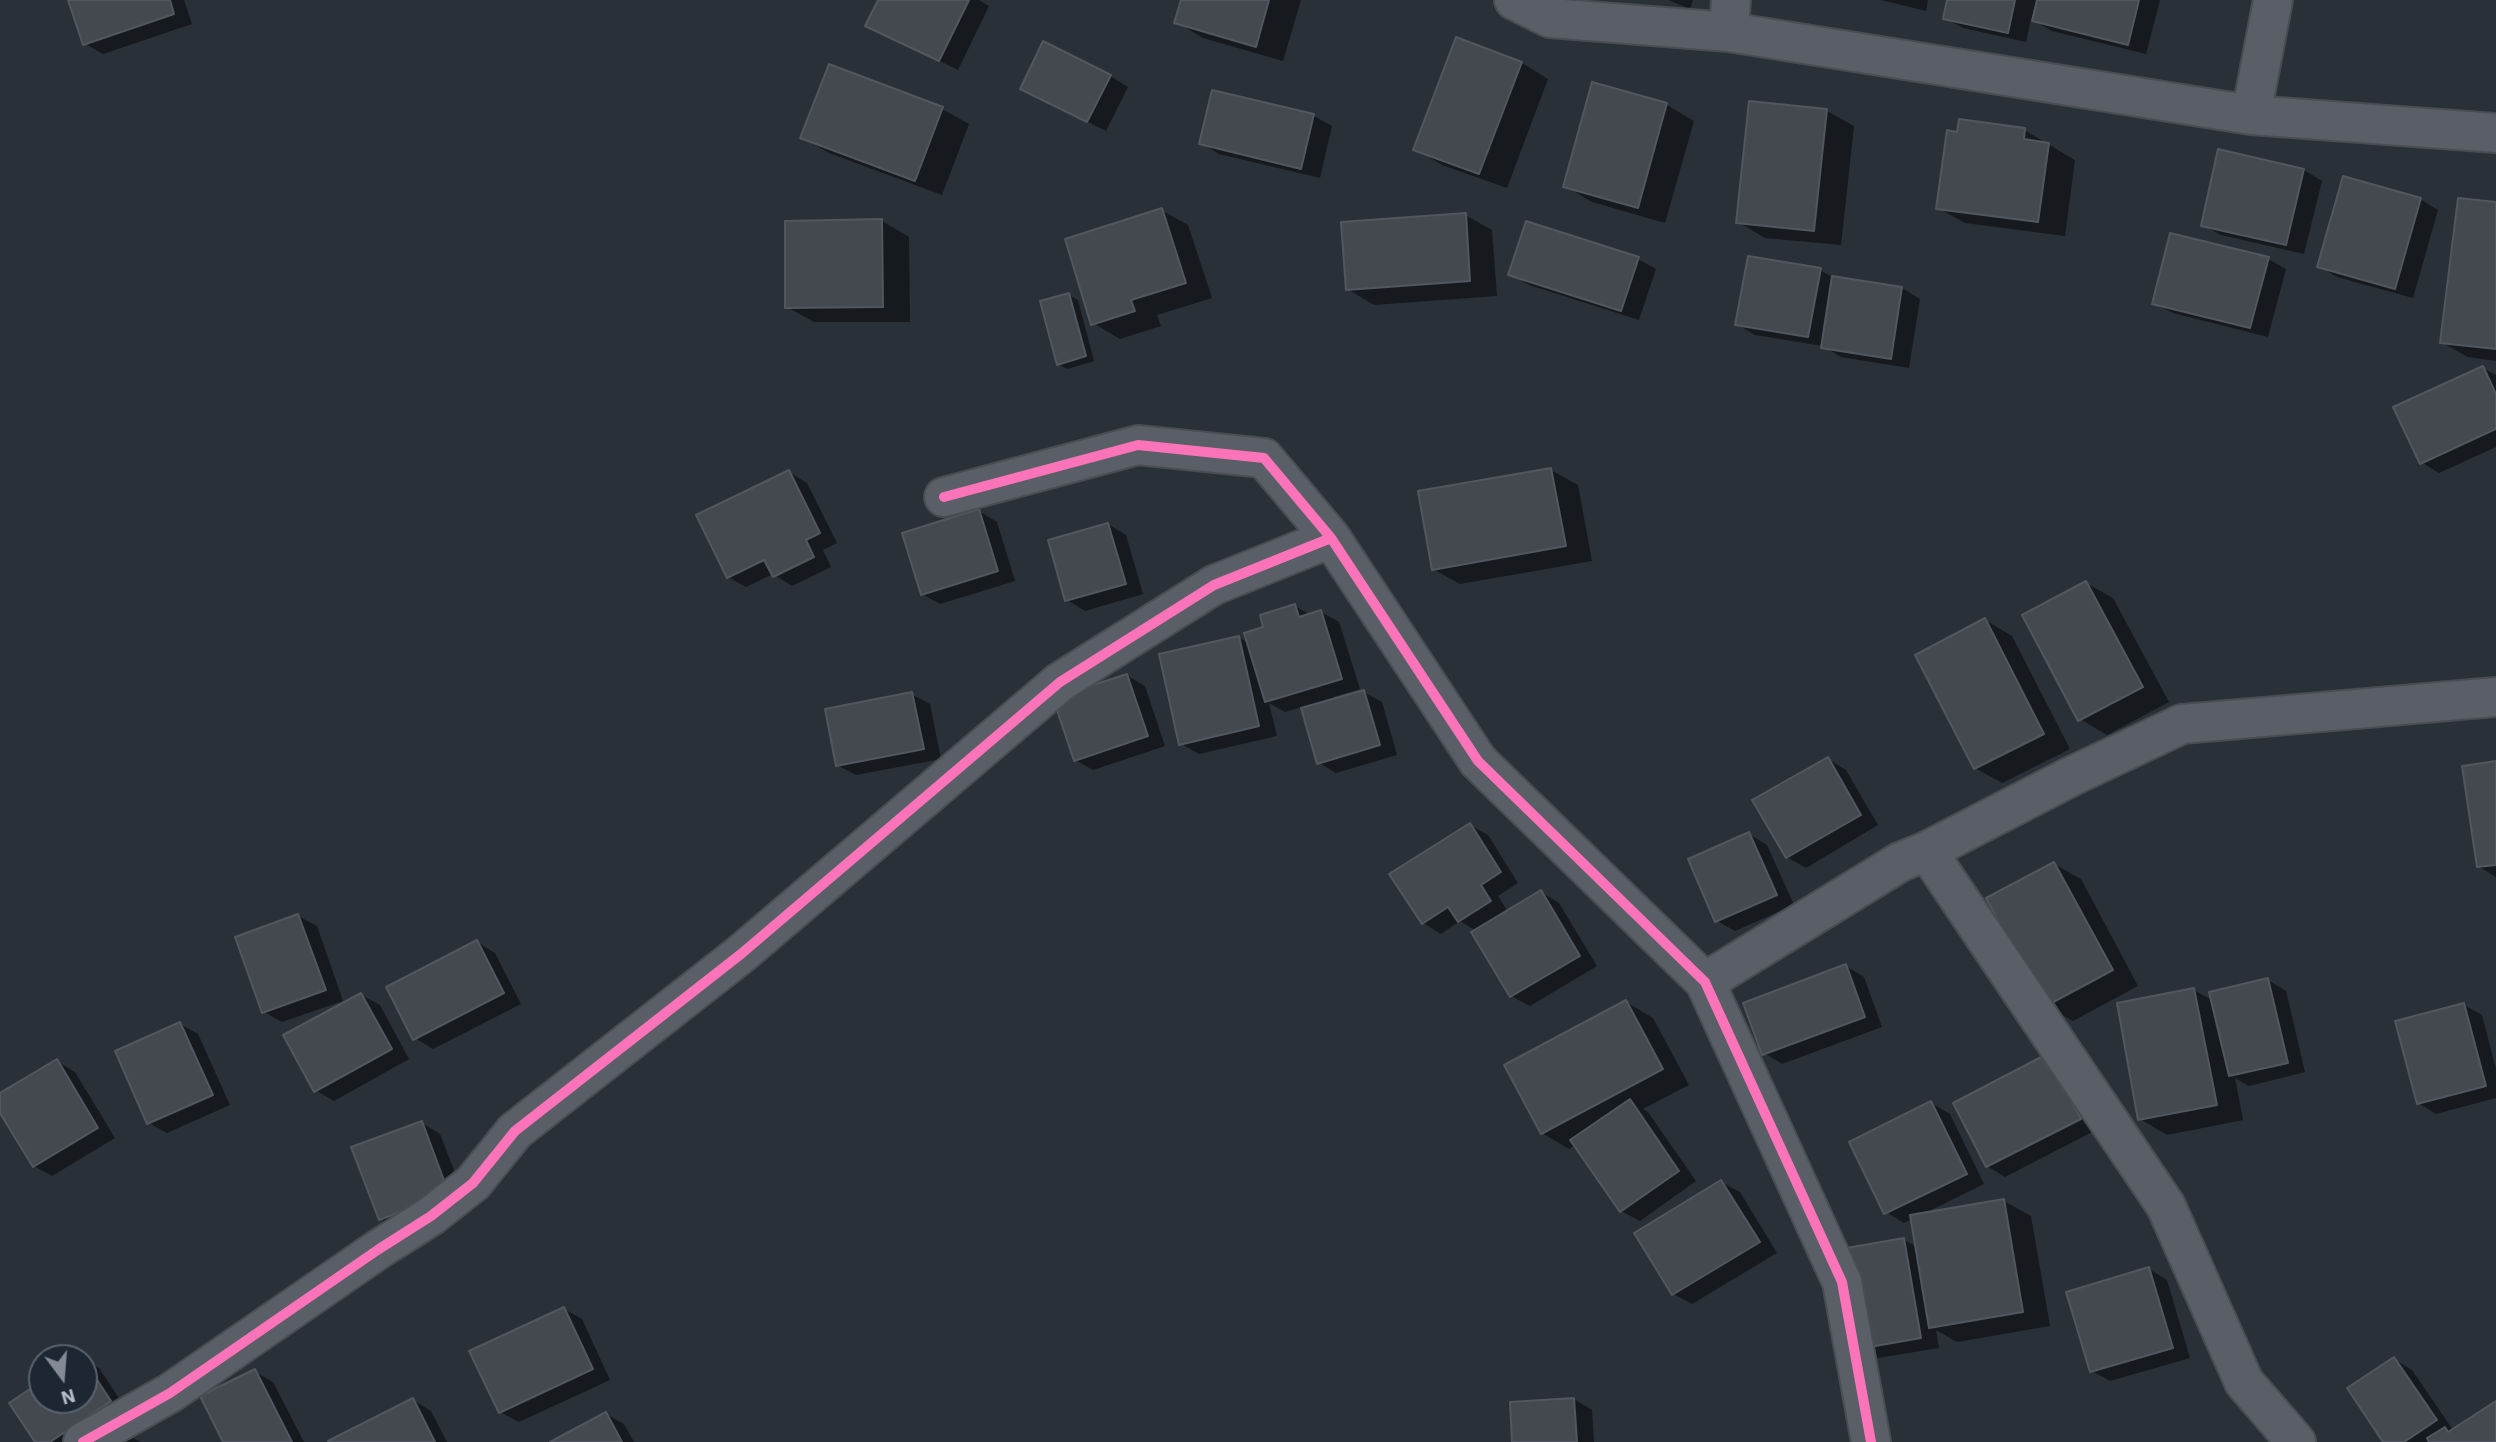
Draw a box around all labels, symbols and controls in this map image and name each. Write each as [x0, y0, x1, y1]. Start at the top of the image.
north arrow [28, 1344, 98, 1414]
text: N [58, 1384, 78, 1411]

